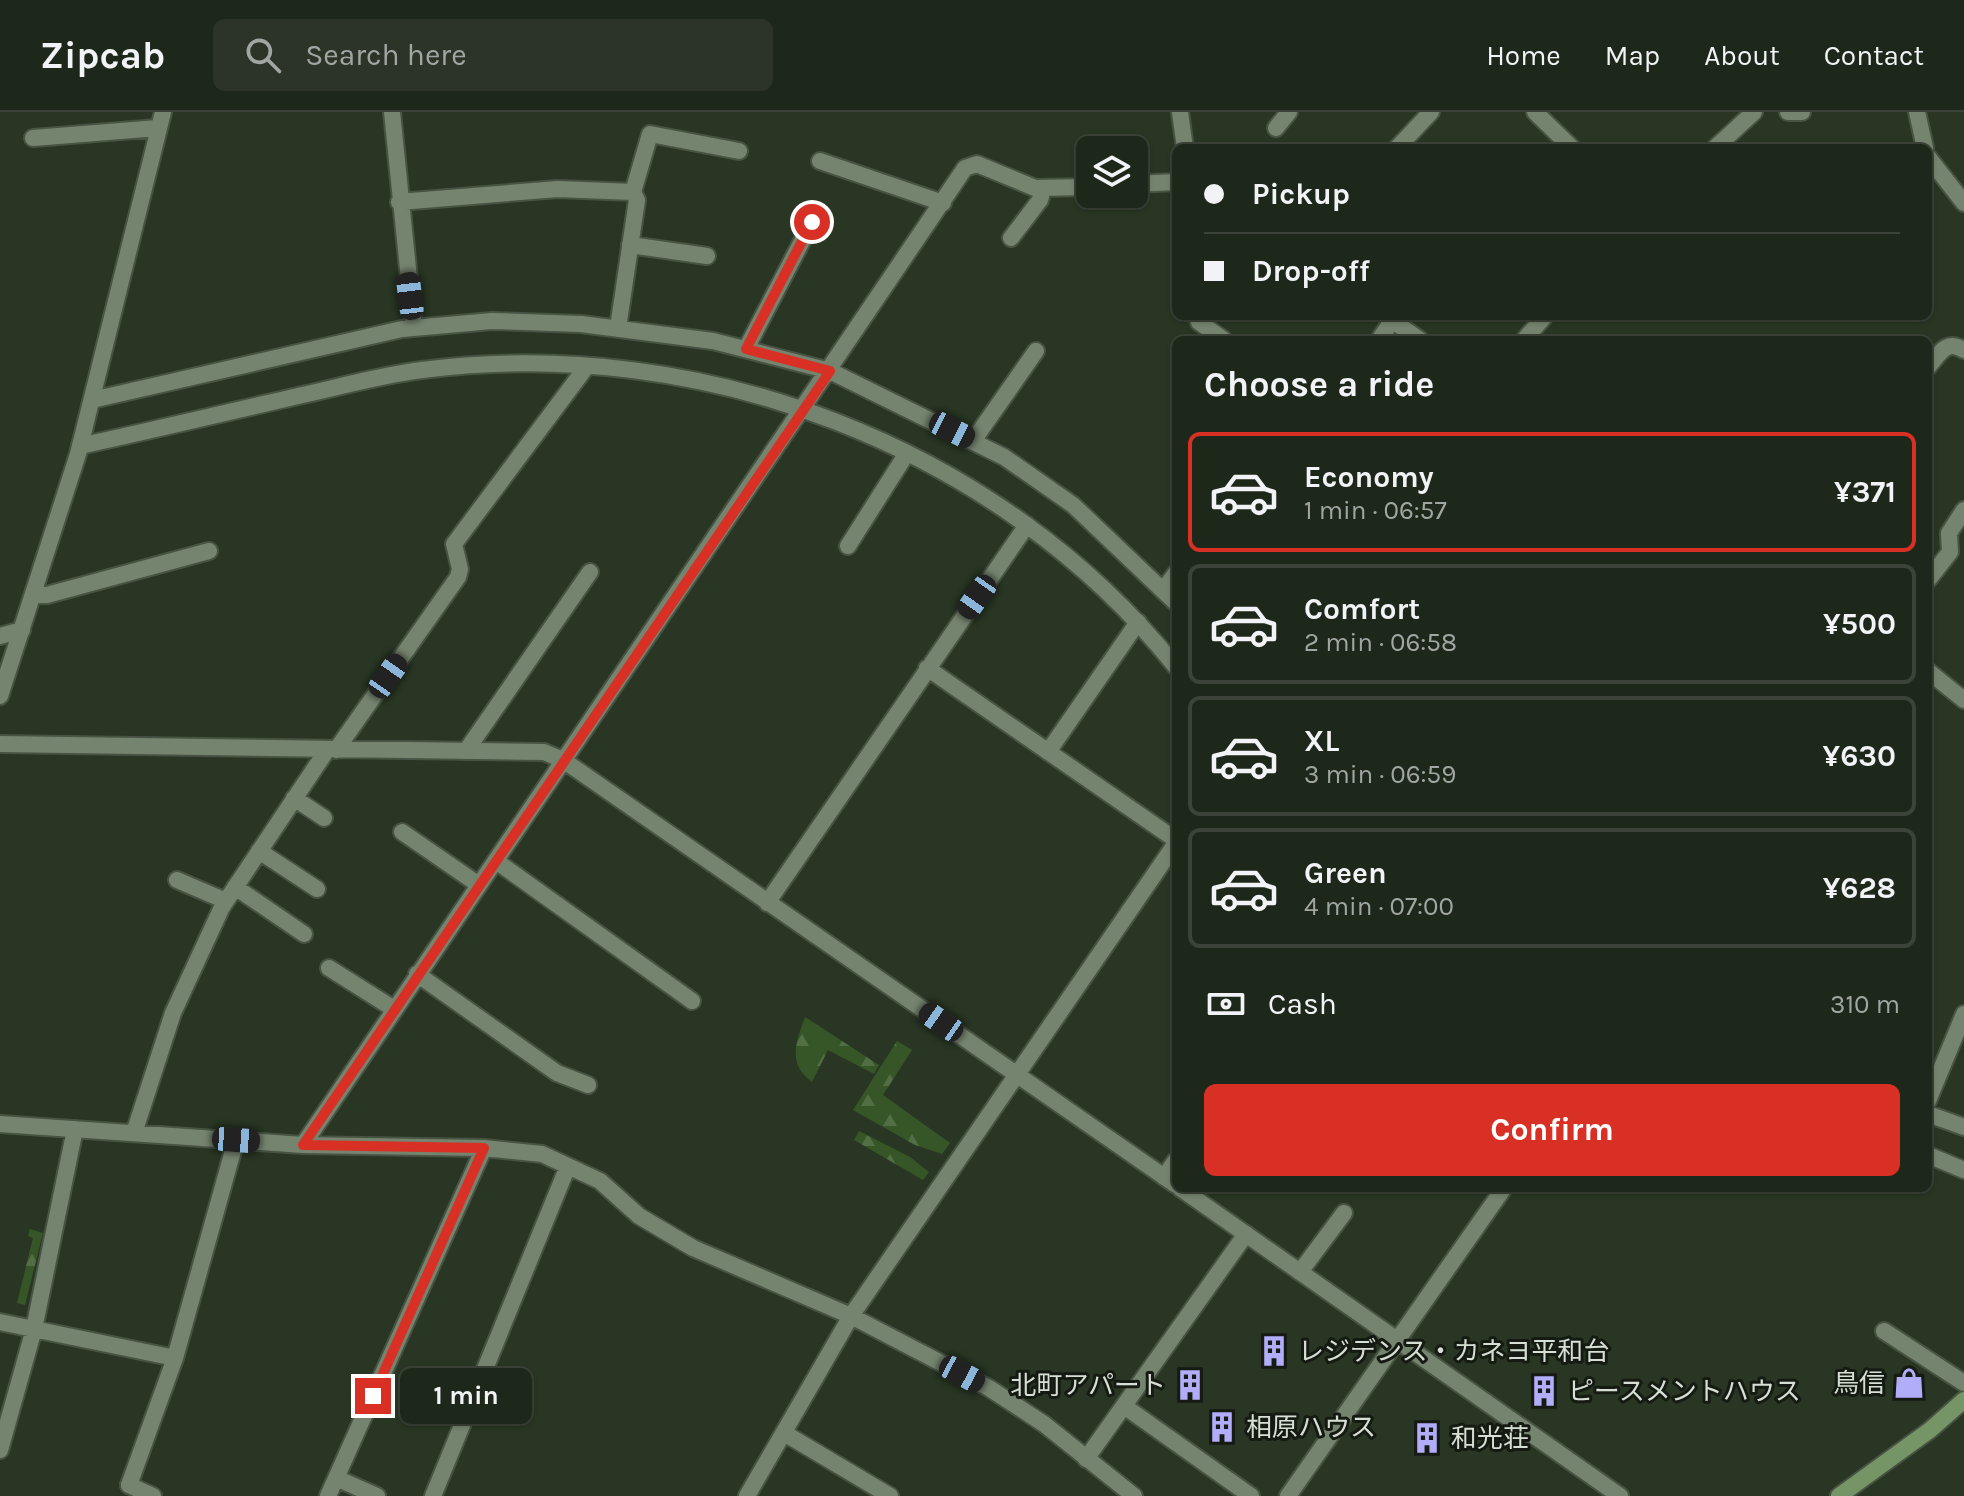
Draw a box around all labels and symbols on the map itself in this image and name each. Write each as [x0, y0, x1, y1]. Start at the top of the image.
route start [794, 204, 830, 240]
car [395, 271, 425, 321]
car [925, 408, 979, 452]
car [953, 570, 1001, 624]
car [364, 649, 412, 703]
car [914, 998, 968, 1046]
car [211, 1126, 261, 1154]
building icon: レジデンス・カネヨ平和台 [1257, 1334, 1291, 1368]
place label: レジデンス・カネヨ平和台 [1298, 1336, 1609, 1367]
car [935, 1352, 989, 1396]
shop icon: 鳥信 [1892, 1366, 1926, 1400]
callout: 1 min [401, 1368, 533, 1424]
building icon: 北町アパート [1173, 1368, 1207, 1402]
place label: 鳥信 [1833, 1368, 1885, 1399]
place label: 北町アパート [1011, 1370, 1166, 1401]
building icon: ピースメントハウス [1527, 1374, 1561, 1408]
place label: ピースメントハウス [1568, 1376, 1801, 1407]
route end [355, 1378, 391, 1414]
building icon: 相原ハウス [1205, 1410, 1239, 1444]
place label: 相原ハウス [1246, 1412, 1376, 1443]
building icon: 和光荘 [1410, 1421, 1444, 1455]
place label: 和光荘 [1451, 1423, 1529, 1454]

